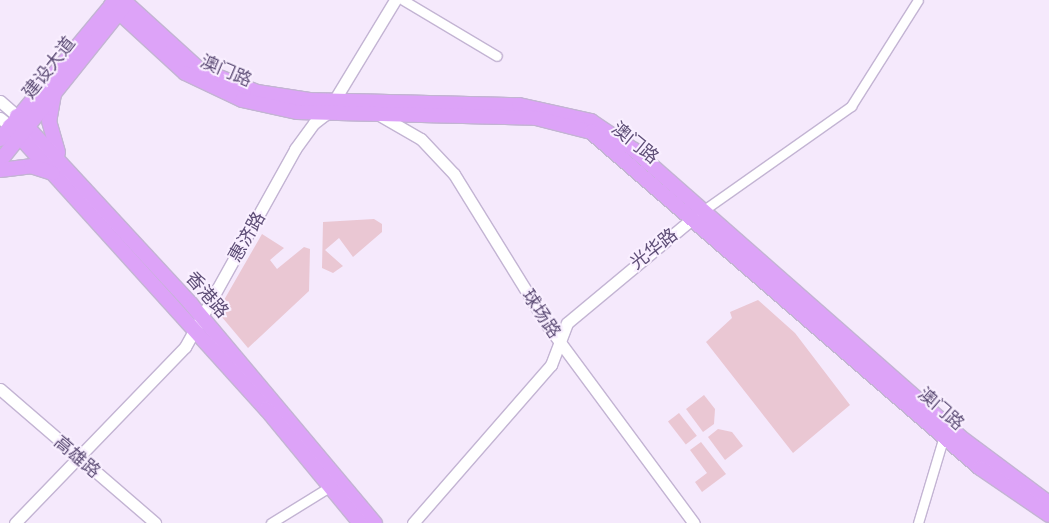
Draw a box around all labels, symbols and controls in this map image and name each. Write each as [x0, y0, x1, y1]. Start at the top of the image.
street label: 建设大道 [18, 33, 80, 103]
street label: 澳门路 [197, 51, 255, 91]
street label: 澳门路 [607, 118, 663, 168]
street label: 惠济路 [224, 208, 270, 266]
street label: 光华路 [626, 224, 682, 274]
street label: 香港路 [181, 268, 233, 322]
street label: 球场路 [517, 286, 565, 342]
street label: 澳门路 [914, 383, 968, 435]
street label: 高雄路 [49, 431, 105, 483]

